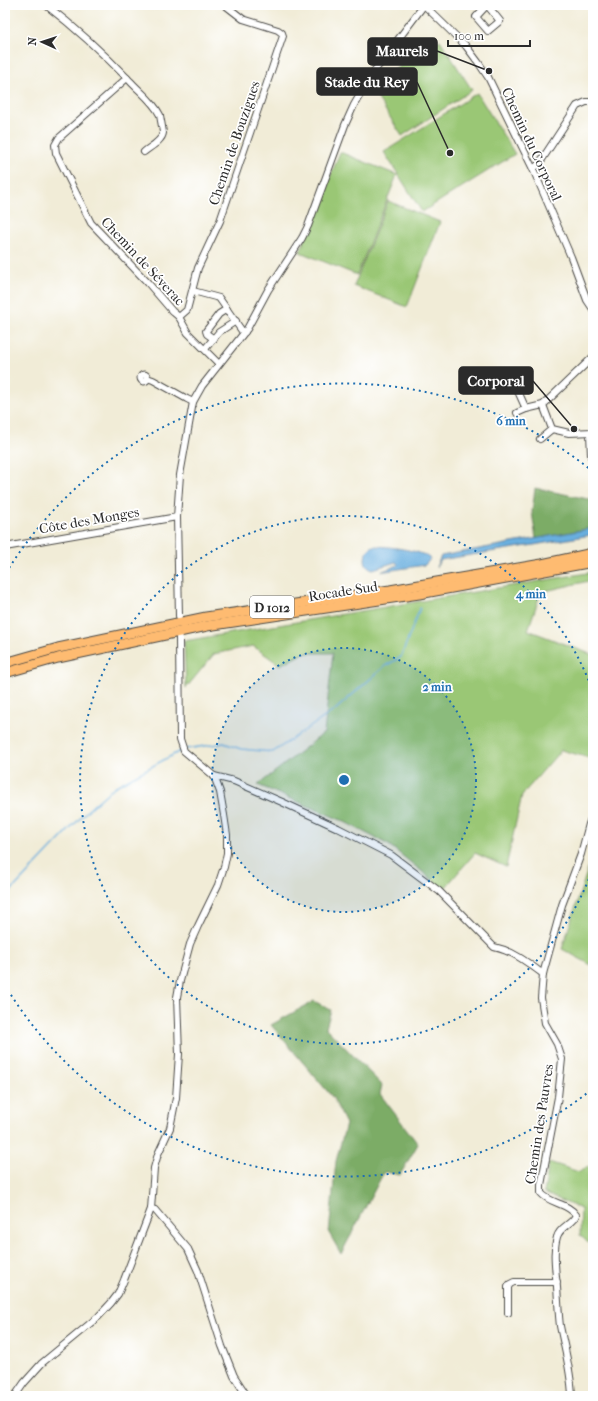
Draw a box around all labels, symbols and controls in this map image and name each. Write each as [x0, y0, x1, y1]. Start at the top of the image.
north arrow [22, 22, 62, 62]
scale bar [448, 22, 530, 48]
text: 100 m [454, 29, 484, 43]
text: N [26, 36, 39, 46]
callout: Maurels [368, 38, 437, 65]
text: Maurels [375, 42, 429, 60]
callout: Stade du Rey [317, 68, 417, 95]
text: Stade du Rey [325, 73, 410, 91]
street label: Chemin de Bouzigues [205, 79, 264, 208]
street label: Chemin du Corporal [498, 85, 565, 204]
street label: Chemin de Séverac [97, 214, 188, 309]
callout: Corporal [459, 367, 533, 394]
text: Corporal [467, 372, 526, 390]
text: 6 min [496, 414, 527, 428]
street label: Côte des Monges [38, 503, 141, 538]
street label: Rocade Sud [307, 578, 379, 605]
text: 4 min [515, 587, 547, 602]
road number: D 1012 [250, 596, 294, 618]
text: 2 min [422, 680, 453, 694]
centre of rings [337, 773, 351, 787]
street label: Chemin des Pauvres [522, 1063, 557, 1185]

